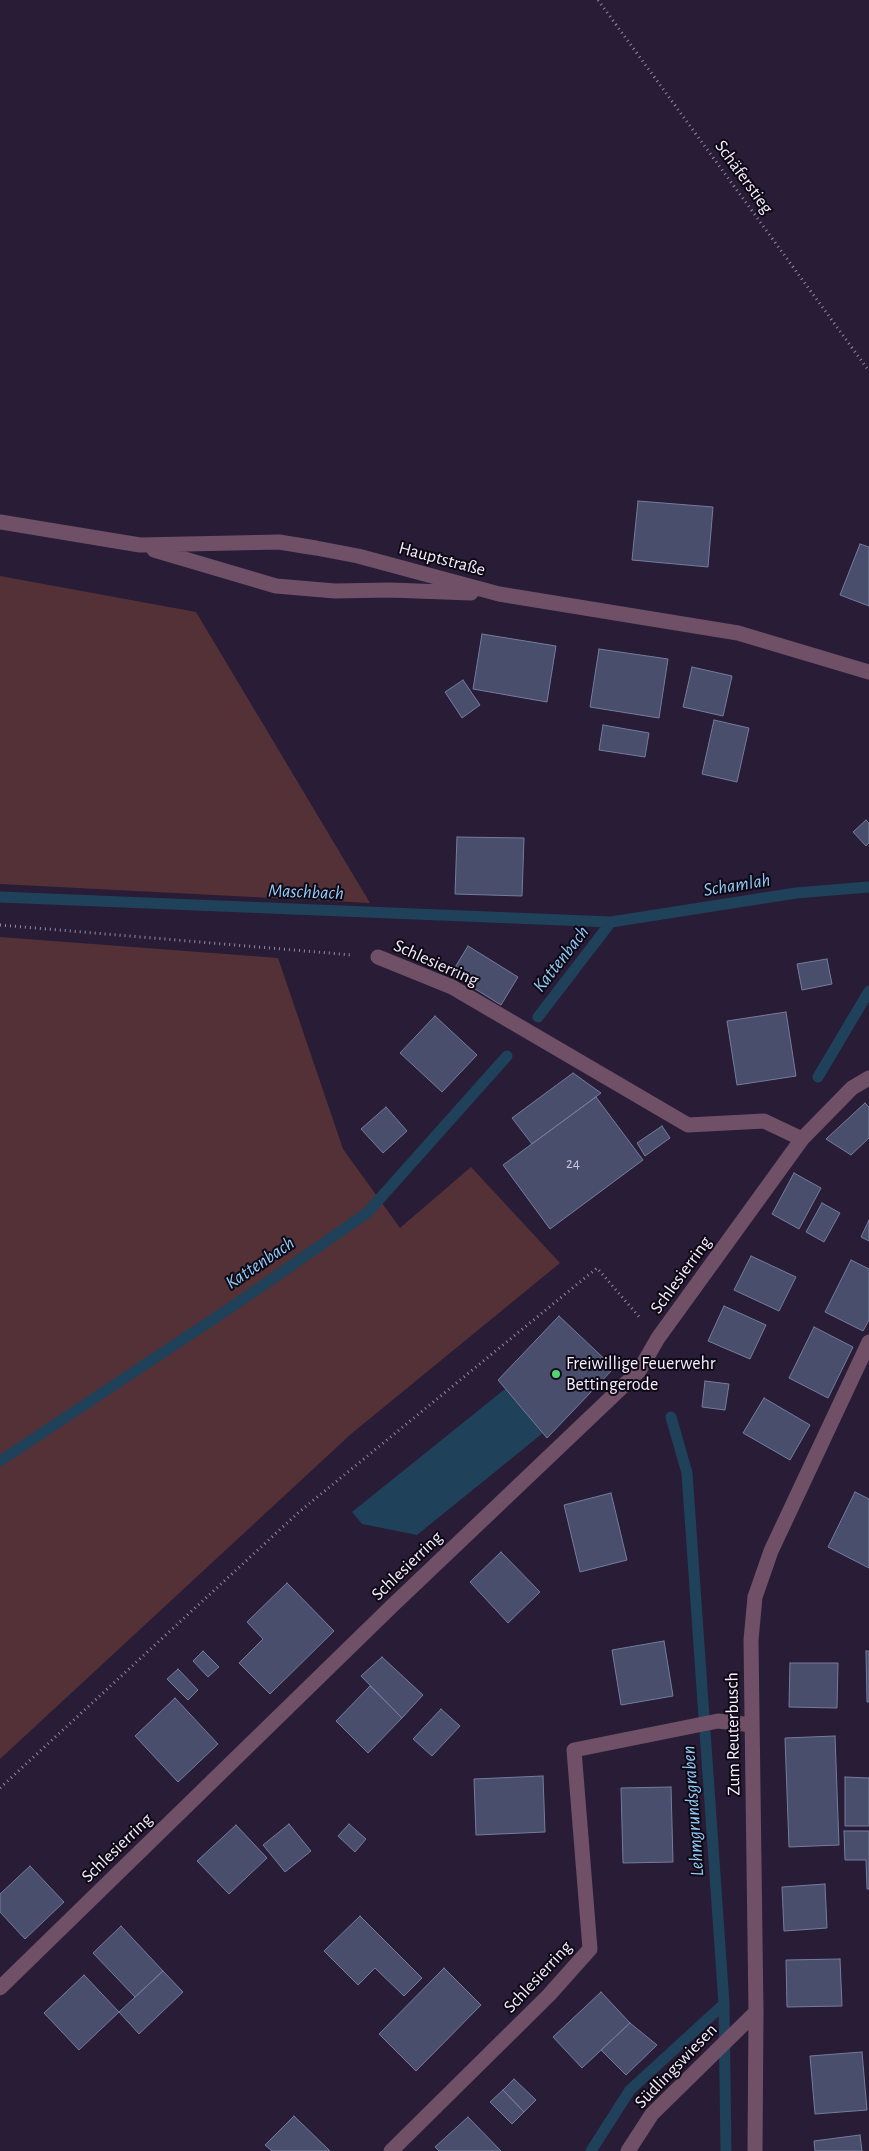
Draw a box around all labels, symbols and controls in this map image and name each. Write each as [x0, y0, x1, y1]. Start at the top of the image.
street label: Schäferstieg [710, 136, 778, 218]
street label: Hauptstraße [396, 537, 488, 581]
water label: Schamlah [702, 868, 772, 902]
water label: Maschbach [268, 879, 344, 905]
water label: Kattenbach [528, 921, 594, 997]
street label: Schlesierring [390, 935, 482, 991]
house number: 24 [566, 1154, 580, 1172]
water label: Kattenbach [221, 1232, 299, 1294]
street label: Schlesierring [646, 1232, 716, 1318]
place label: Freiwillige Feuerwehr Bettingerode [566, 1353, 715, 1396]
marker: Freiwillige Feuerwehr Bettingerode [550, 1368, 562, 1380]
street label: Schlesierring [367, 1527, 447, 1605]
street label: Zum Reuterbusch [721, 1672, 745, 1796]
water label: Lehmgrundsgraben [677, 1745, 709, 1877]
street label: Schlesierring [77, 1809, 157, 1887]
street label: Schlesierring [499, 1937, 577, 2017]
street label: Südlingswiesen [630, 2019, 722, 2113]

